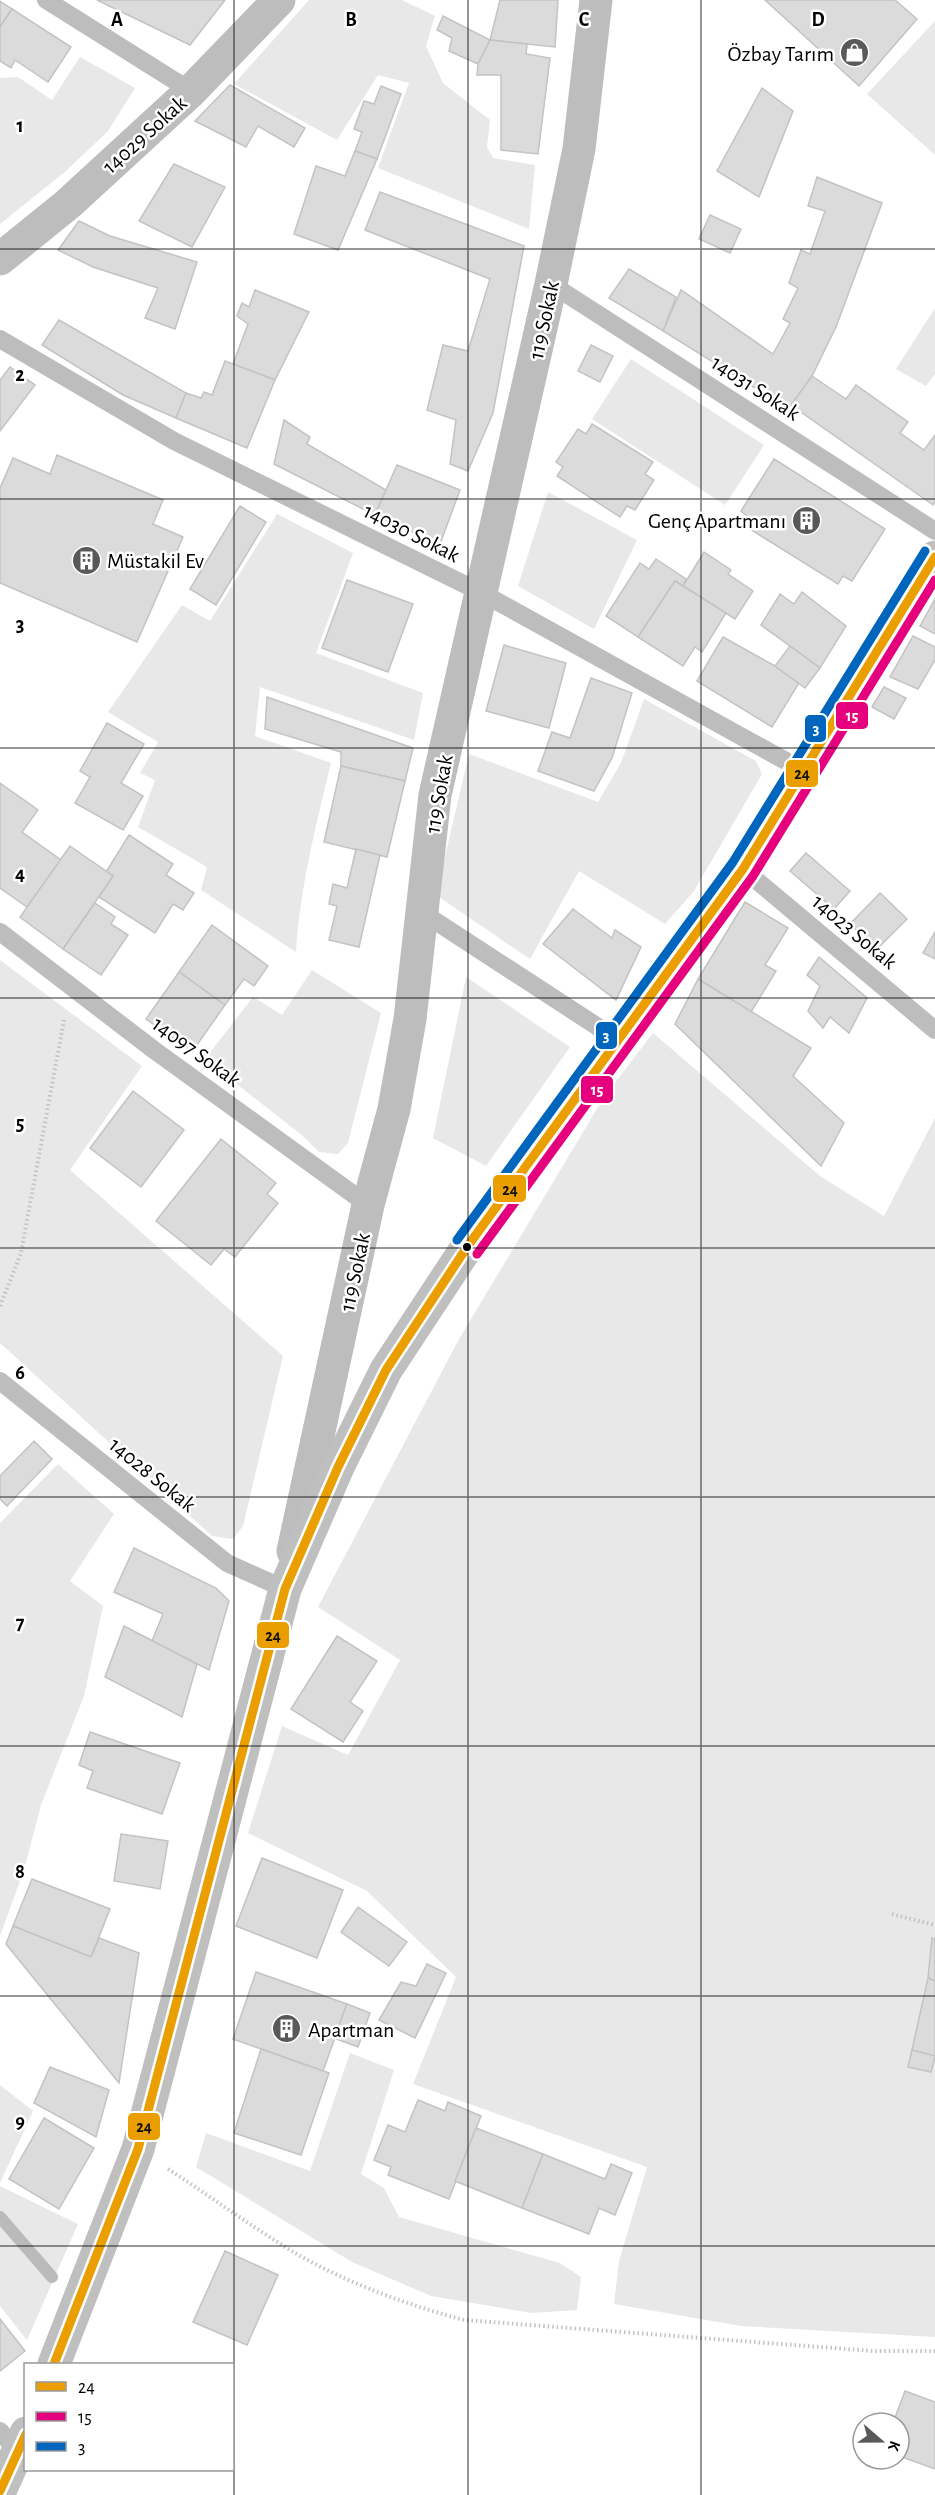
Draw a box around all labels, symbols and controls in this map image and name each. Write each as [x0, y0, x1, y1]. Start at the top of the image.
text: A [111, 10, 123, 30]
text: B [345, 10, 357, 30]
text: C [579, 10, 590, 30]
text: D [811, 10, 825, 30]
shop icon: Özbay Tarım [839, 37, 871, 69]
place label: Özbay Tarım [727, 43, 834, 65]
street label: 14029 Sokak [99, 92, 191, 178]
text: 1 [16, 116, 24, 136]
street label: 119 Sokak [525, 279, 563, 361]
street label: 14031 Sokak [707, 351, 804, 424]
text: 2 [15, 365, 25, 385]
street label: 14030 Sokak [360, 499, 463, 566]
building icon: Genç Apartmanı [791, 504, 823, 536]
place label: Genç Apartmanı [648, 510, 786, 532]
building icon: Müstakil Ev [70, 544, 102, 576]
place label: Müstakil Ev [107, 550, 205, 572]
text: 3 [16, 615, 24, 635]
line badge: 15 [835, 701, 869, 730]
text: 15 [846, 708, 858, 724]
line badge: 3 [804, 714, 827, 743]
text: 3 [813, 721, 820, 737]
street label: 119 Sokak [421, 753, 457, 835]
line badge: 24 [785, 759, 819, 788]
text: 24 [794, 766, 810, 782]
text: 4 [15, 864, 25, 884]
street label: 14023 Sokak [808, 890, 901, 973]
street label: 14097 Sokak [148, 1013, 245, 1091]
line badge: 3 [595, 1021, 618, 1050]
text: 3 [603, 1028, 610, 1044]
line badge: 15 [580, 1075, 614, 1104]
text: 15 [591, 1082, 603, 1098]
text: 5 [16, 1114, 24, 1134]
line badge: 24 [492, 1174, 527, 1203]
text: 24 [502, 1182, 518, 1198]
street label: 119 Sokak [336, 1231, 374, 1313]
unlabelled marker [461, 1241, 473, 1253]
text: 6 [15, 1363, 25, 1383]
street label: 14028 Sokak [105, 1433, 200, 1516]
text: 7 [16, 1613, 25, 1633]
line badge: 24 [256, 1621, 290, 1649]
text: 24 [265, 1628, 281, 1644]
text: 8 [15, 1862, 25, 1882]
building icon: Apartman [271, 2013, 303, 2045]
place label: Apartman [308, 2019, 394, 2041]
text: 9 [15, 2112, 25, 2132]
line badge: 24 [127, 2112, 161, 2141]
text: 24 [136, 2119, 152, 2135]
legend [24, 2363, 234, 2471]
text: 24 [78, 2379, 95, 2397]
text: 15 [78, 2409, 92, 2427]
north arrow [851, 2411, 911, 2471]
text: 3 [78, 2439, 85, 2457]
text: K [885, 2439, 903, 2454]

